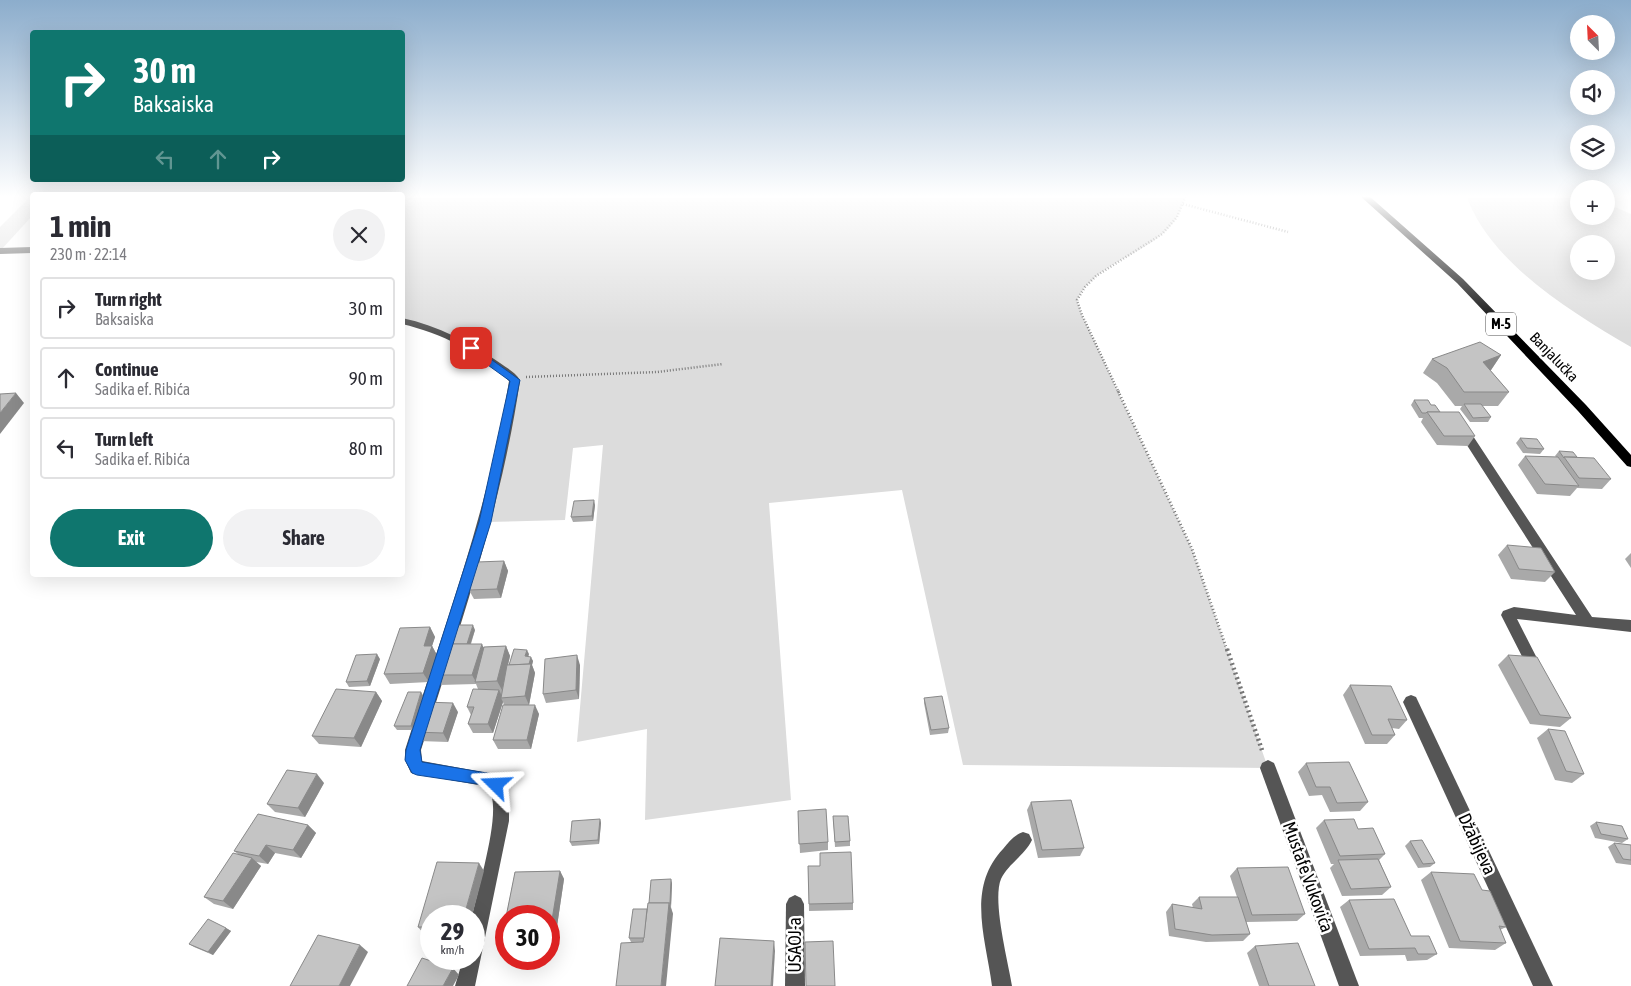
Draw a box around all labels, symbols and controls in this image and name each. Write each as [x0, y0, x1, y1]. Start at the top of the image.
north arrow [1570, 15, 1615, 60]
map controls [1570, 15, 1615, 280]
icon: right [50, 50, 115, 115]
text: 30 m [133, 50, 196, 90]
button: sound [1570, 70, 1615, 115]
text: Baksaiska [133, 91, 214, 117]
button: layers [1570, 125, 1615, 170]
icon: left [151, 145, 179, 173]
icon: ahead [204, 145, 232, 173]
icon: right [257, 145, 285, 173]
button: + [1570, 180, 1615, 225]
text: 1 min [50, 209, 111, 243]
button: close [333, 209, 385, 261]
button: − [1570, 235, 1615, 280]
text: 230 m · 22:14 [50, 245, 127, 263]
text: Turn right [95, 288, 162, 310]
icon: right [52, 294, 80, 322]
text: 30 m [349, 297, 383, 319]
text: Baksaiska [95, 310, 154, 328]
road number: M-5 [1486, 312, 1516, 336]
pin [450, 327, 492, 369]
street label: Banjalučka [1527, 328, 1582, 385]
icon: arrive [457, 334, 485, 362]
text: Continue [95, 358, 159, 380]
icon: ahead [52, 364, 80, 392]
text: 90 m [349, 367, 383, 389]
text: Sadika ef. Ribića [95, 380, 190, 398]
text: Turn left [95, 428, 153, 450]
icon: left [52, 434, 80, 462]
text: 80 m [349, 437, 383, 459]
text: Sadika ef. Ribića [95, 450, 190, 468]
button: Exit [50, 509, 213, 567]
button: Share [223, 509, 385, 567]
position arrow [469, 758, 521, 810]
street label: Džabijeva [1454, 810, 1501, 878]
street label: Mustafe Vukovića [1279, 819, 1338, 935]
speed limit sign: 30 [495, 905, 560, 970]
text: 29 [441, 917, 464, 945]
street label: USAOJ-a [784, 917, 805, 973]
text: km/h [441, 943, 464, 957]

